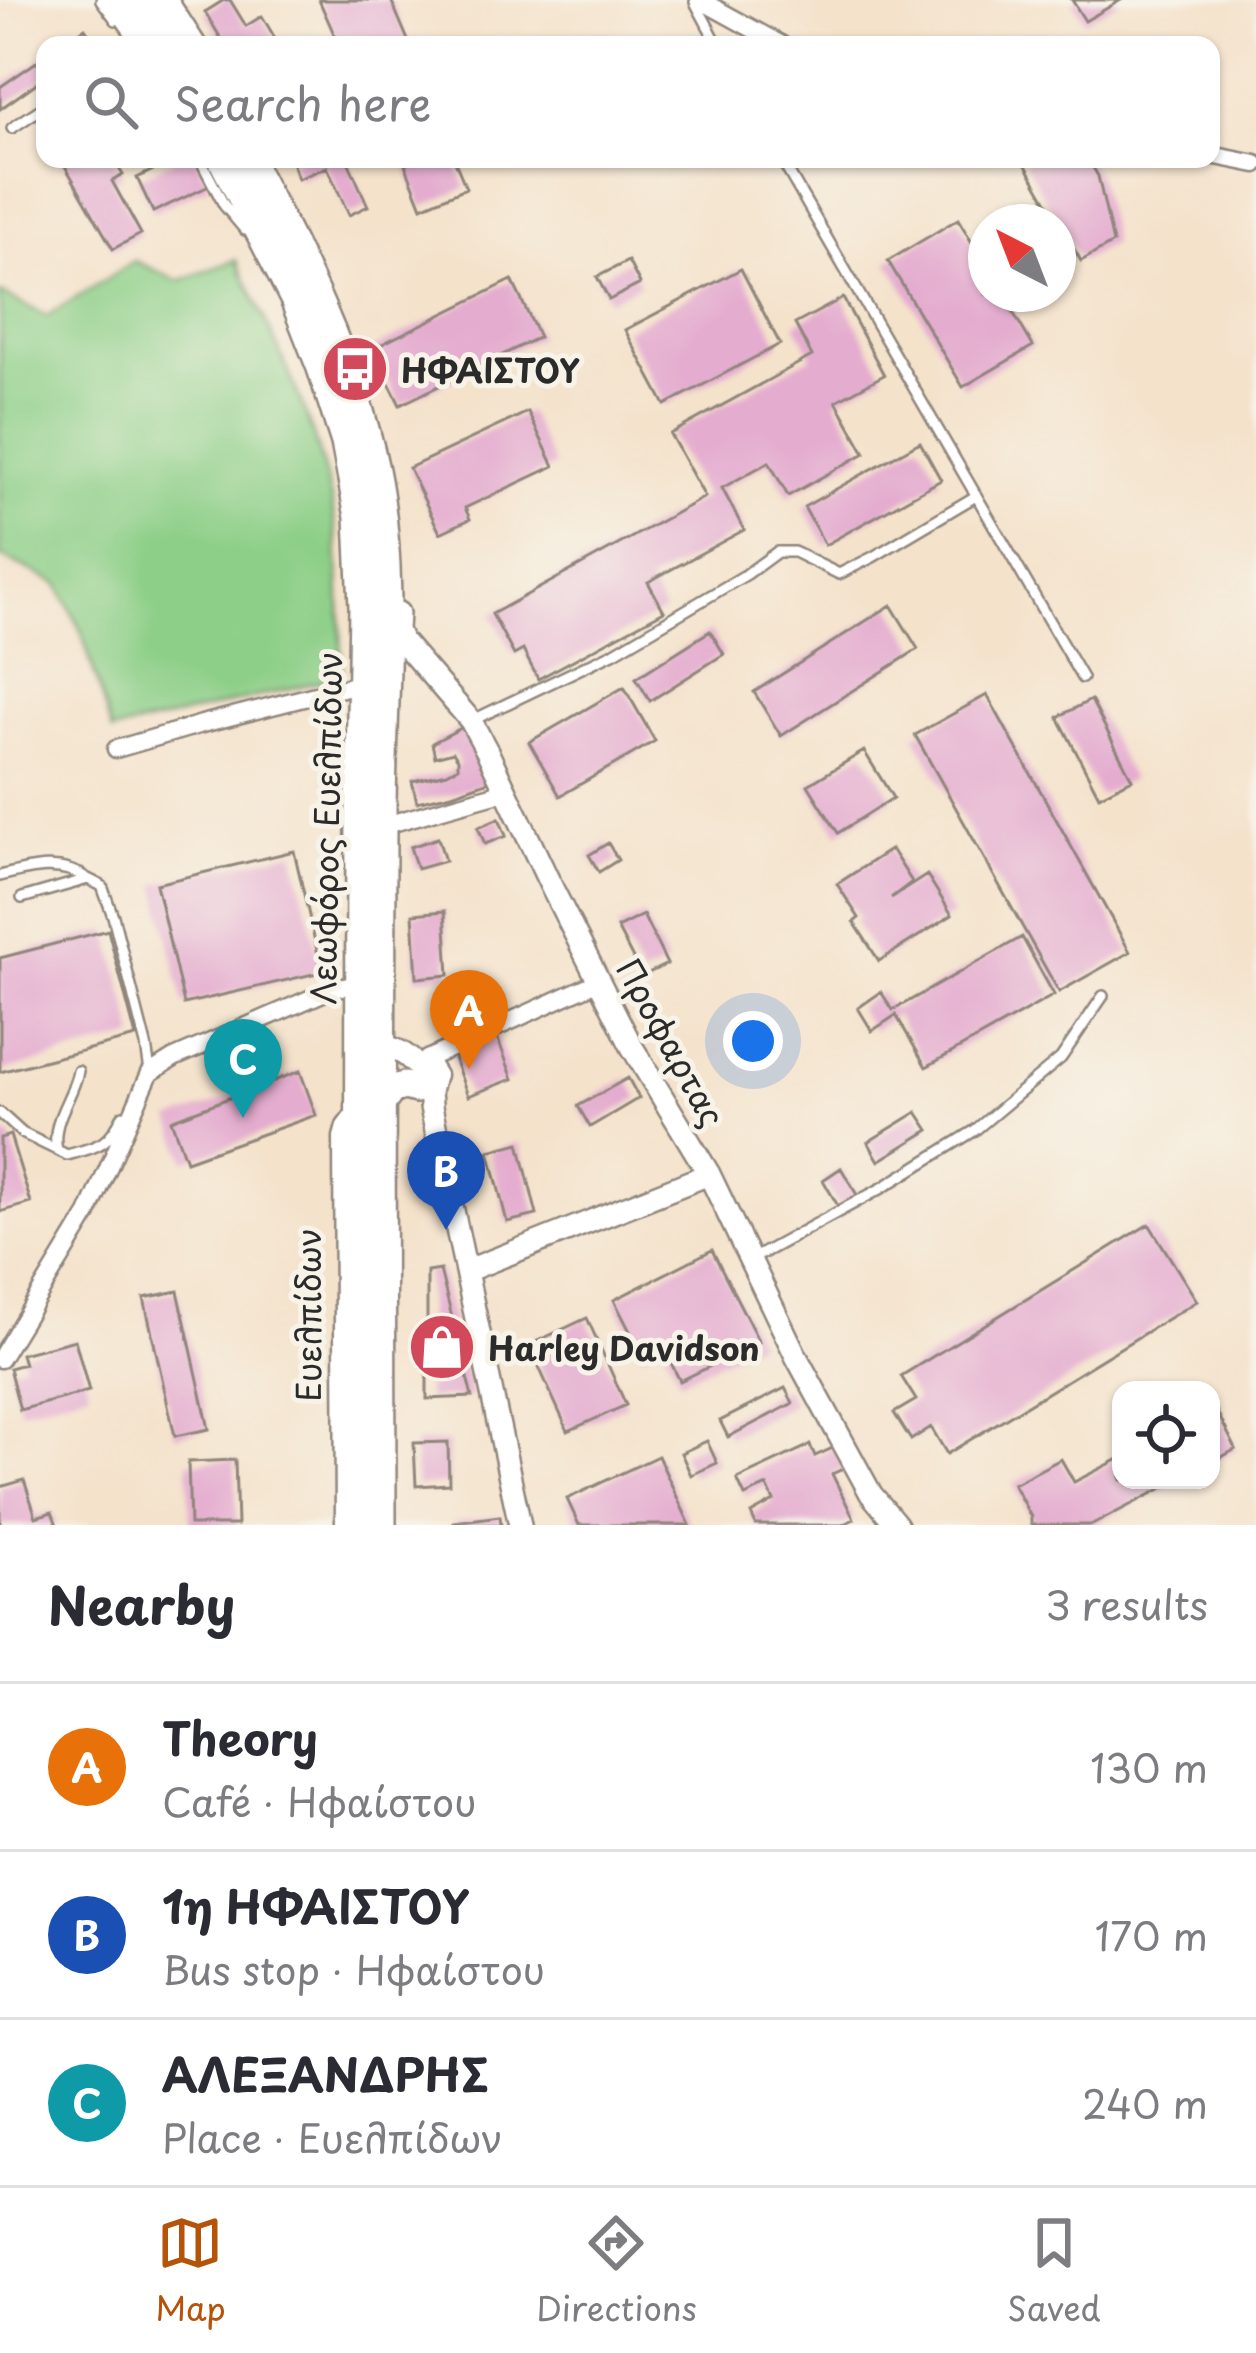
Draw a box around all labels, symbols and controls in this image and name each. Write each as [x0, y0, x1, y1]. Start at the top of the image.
search box [36, 36, 1220, 168]
text: Search here [174, 68, 431, 136]
icon: search [78, 69, 144, 135]
north arrow [968, 204, 1076, 312]
bus stop icon: ΗΦΑΙΣΤΟΥ [320, 334, 390, 404]
place label: ΗΦΑΙΣΤΟΥ [401, 344, 580, 394]
street label: Λεωφόρος Ευελπίδων [297, 651, 353, 1005]
street label: Προφαρτας [605, 949, 739, 1135]
pin: A [430, 970, 508, 1069]
your location [723, 1011, 783, 1071]
pin: C [204, 1019, 282, 1118]
pin: B [407, 1131, 485, 1230]
street label: Ευελπίδων [282, 1228, 332, 1402]
shop icon: Harley Davidson [407, 1312, 477, 1382]
place label: Harley Davidson [488, 1322, 760, 1372]
map controls [1112, 1381, 1220, 1489]
button: locate [1112, 1381, 1220, 1489]
text: Nearby [48, 1565, 235, 1642]
text: 3 results [1045, 1574, 1208, 1633]
text: Theory [162, 1703, 318, 1771]
text: A [72, 1737, 102, 1796]
text: 130 m [1090, 1737, 1208, 1796]
text: Café · Ηφαίστου [162, 1771, 476, 1830]
text: 1η ΗΦΑΙΣΤΟΥ [162, 1871, 469, 1939]
text: B [74, 1905, 100, 1964]
text: 170 m [1095, 1905, 1208, 1964]
text: Bus stop · Ηφαίστου [162, 1939, 545, 1998]
text: ΑΛΕΞΑΝΔΡΗΣ [162, 2039, 489, 2107]
text: C [72, 2073, 102, 2132]
text: 240 m [1082, 2073, 1208, 2132]
text: Place · Ευελπίδων [162, 2107, 503, 2166]
tab: Map [155, 2210, 226, 2332]
tab: Directions [536, 2210, 697, 2332]
tab: Saved [1007, 2210, 1101, 2332]

